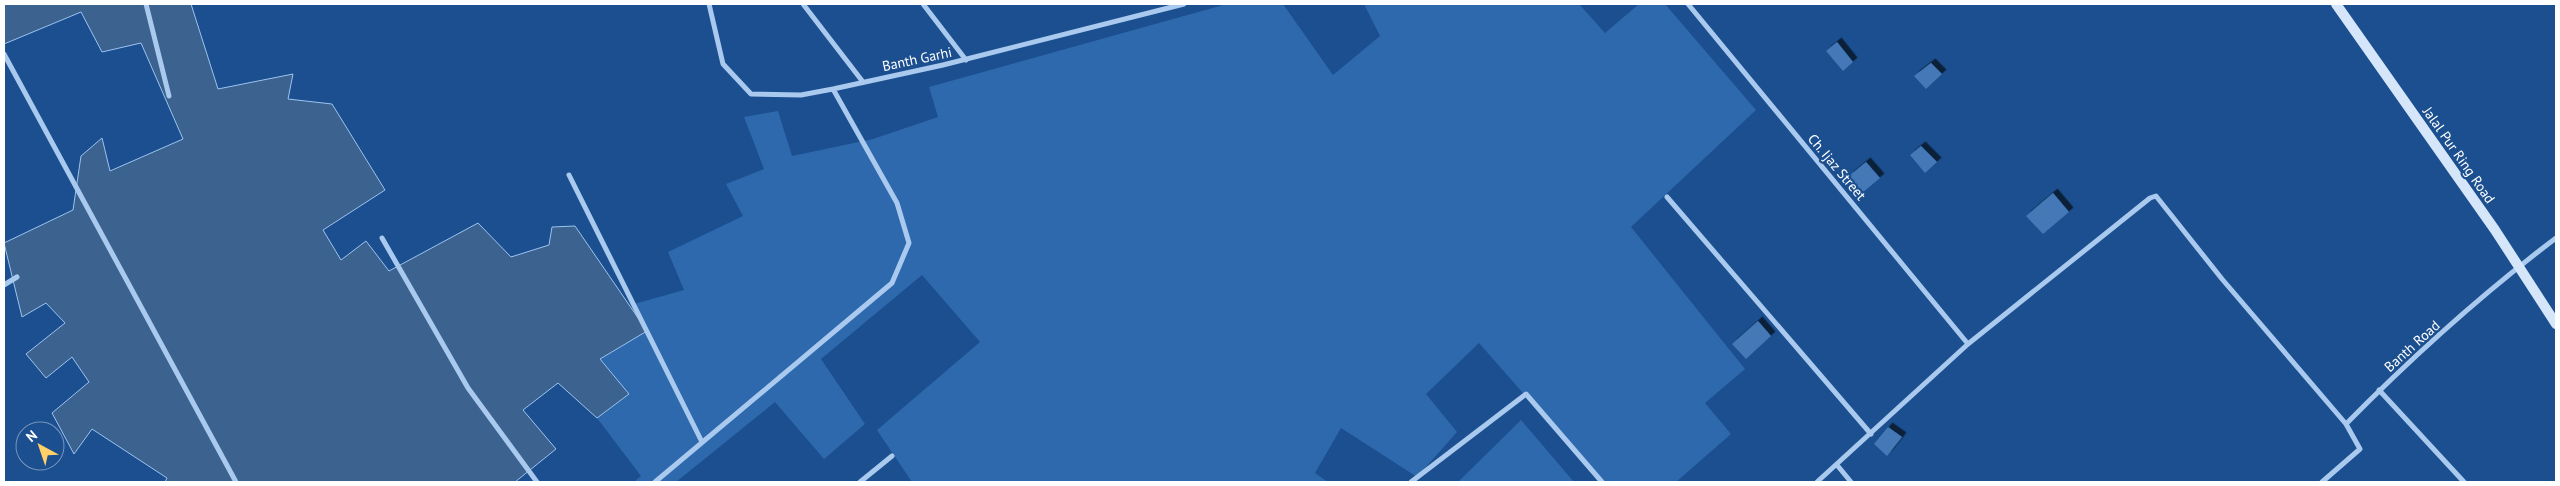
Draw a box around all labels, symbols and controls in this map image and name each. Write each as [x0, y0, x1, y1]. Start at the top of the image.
street label: Banth Garhi [881, 43, 953, 75]
street label: Jalal Pur Ring Road [2418, 102, 2499, 207]
street label: Ch. Ijaz Street [1804, 130, 1870, 204]
street label: Banth Road [2381, 316, 2443, 376]
north arrow [15, 421, 65, 471]
text: N [22, 426, 41, 446]

